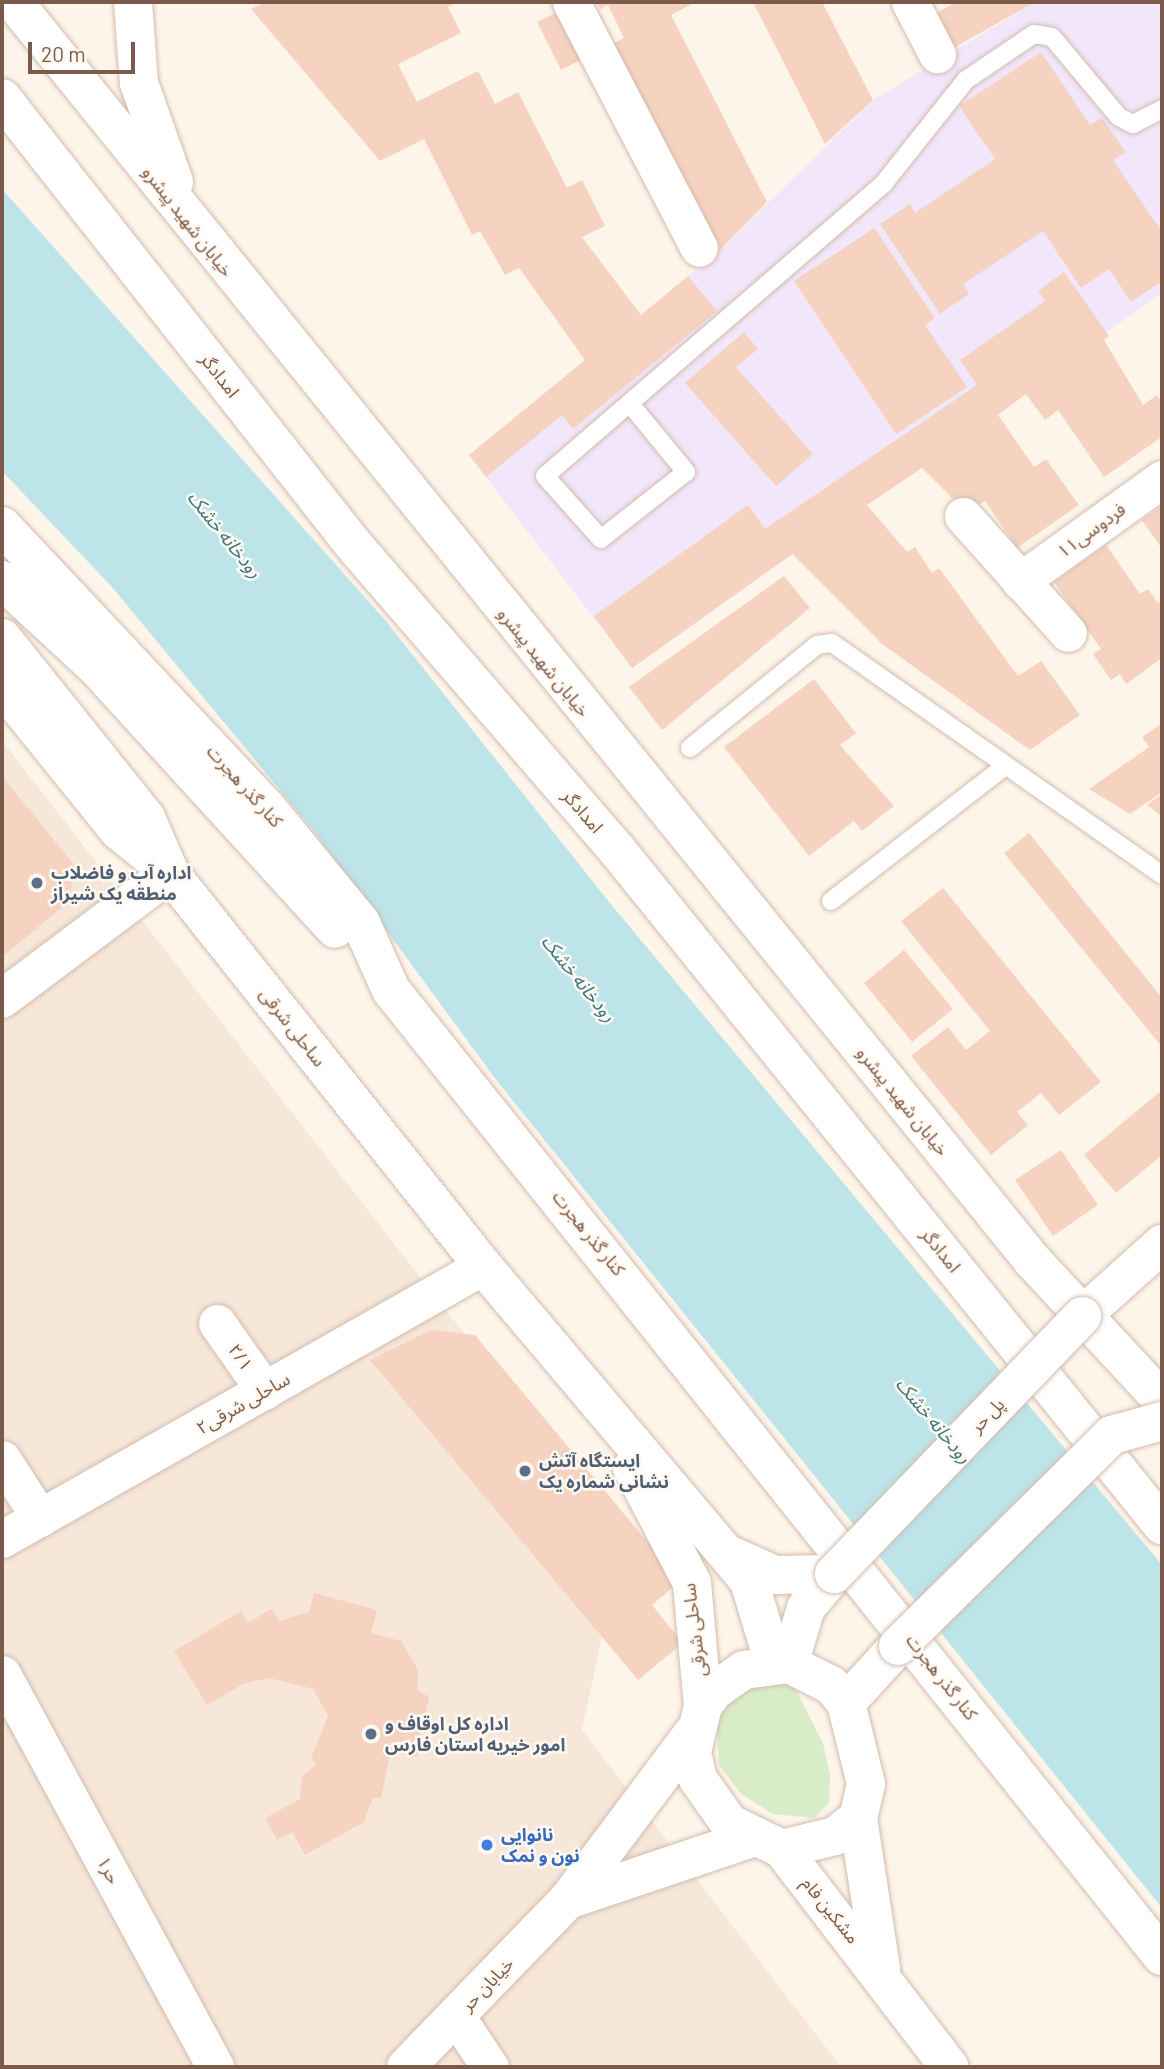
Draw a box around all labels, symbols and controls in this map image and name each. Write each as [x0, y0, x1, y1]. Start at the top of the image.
scale bar [32, 28, 138, 72]
text: 20 m [41, 41, 86, 66]
street label: خیابان شهید پیشرو [138, 161, 238, 281]
street label: امدادگر [196, 348, 244, 402]
water label: رودخانه خشک [183, 486, 267, 582]
street label: فردوسی۱۱ [1053, 498, 1129, 562]
street label: خیابان شهید پیشرو [493, 603, 595, 721]
street label: کنار گذر هجرت [203, 740, 287, 832]
street label: امدادگر [558, 785, 608, 837]
place label: اداره آب و فاضلاب منطقه یک شیراز [51, 862, 191, 904]
marker: اداره آب و فاضلاب منطقه یک شیراز [29, 875, 45, 891]
water label: رودخانه خشک [537, 930, 621, 1026]
street label: ساحلی شرقی [255, 983, 331, 1071]
street label: خیابان شهید پیشرو [852, 1042, 954, 1160]
street label: کنار گذر هجرت [548, 1186, 630, 1280]
street label: امدادگر [917, 1223, 965, 1277]
street label: ۲/‍‍۱ [224, 1339, 258, 1375]
street label: ساحلی شرقی۲ [192, 1368, 294, 1438]
water label: رودخانه خشک [891, 1372, 977, 1468]
street label: پل حر [965, 1393, 1009, 1437]
place label: ایستگاه آتش نشانی شماره یک [539, 1450, 669, 1492]
marker: ایستگاه آتش نشانی شماره یک [517, 1463, 533, 1479]
street label: ساحلی شرقی [678, 1582, 710, 1678]
street label: کنار گذر هجرت [902, 1630, 982, 1724]
place label: اداره کل اوقاف و امور خیریه استان فارس [385, 1713, 565, 1756]
marker: اداره کل اوقاف و امور خیریه استان فارس [363, 1726, 379, 1742]
place label: نانوایی نون و نمک [501, 1824, 580, 1867]
marker: نانوایی نون و نمک [479, 1837, 495, 1853]
street label: حر۱ [93, 1853, 125, 1887]
street label: مشکین فام [798, 1872, 864, 1948]
street label: خیابان حر [456, 1953, 518, 2015]

